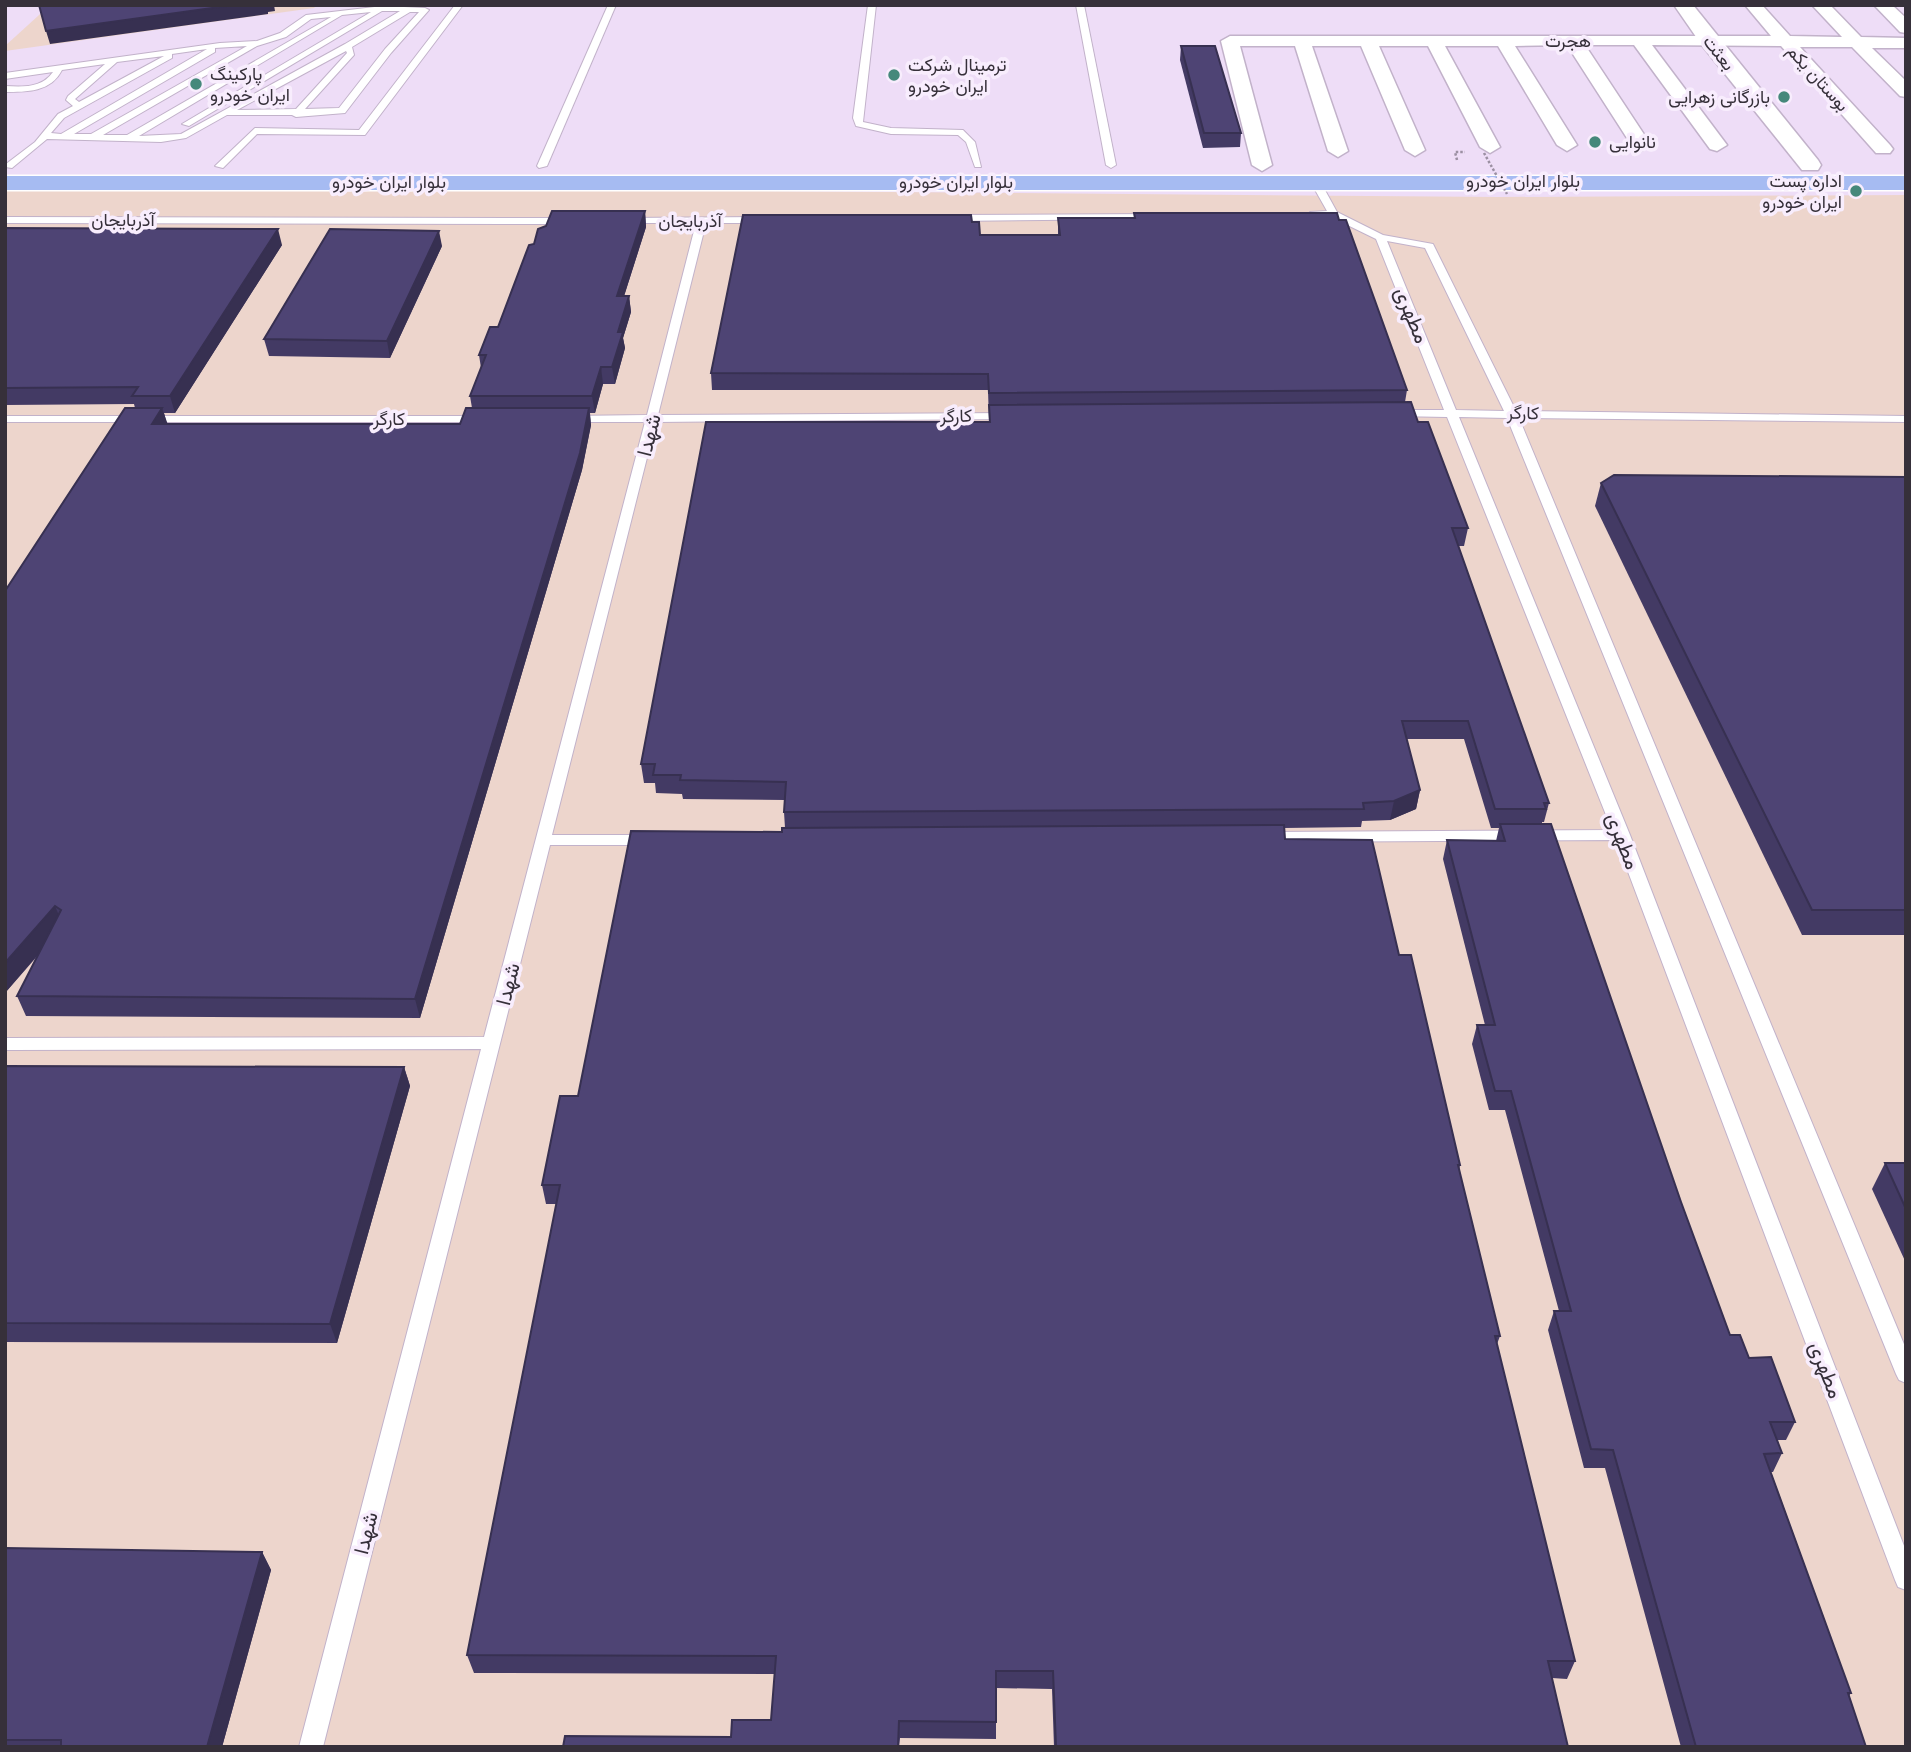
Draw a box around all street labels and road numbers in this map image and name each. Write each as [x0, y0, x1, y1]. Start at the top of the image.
street label: هجرت [1545, 28, 1591, 53]
street label: بعثت [1698, 30, 1741, 76]
street label: بوستان یکم [1782, 39, 1855, 117]
street label: بلوار ایران خودرو [1466, 168, 1580, 193]
street label: بلوار ایران خودرو [332, 169, 446, 194]
street label: بلوار ایران خودرو [899, 169, 1013, 194]
street label: آذربایجان [91, 207, 156, 232]
street label: آذربایجان [658, 208, 723, 233]
street label: مطهری [1388, 282, 1437, 347]
street label: کارگر [1506, 400, 1539, 425]
street label: کارگر [939, 403, 972, 428]
street label: کارگر [372, 406, 405, 431]
street label: شهدا [629, 410, 668, 459]
street label: مطهری [1599, 808, 1648, 873]
street label: شهدا [488, 959, 527, 1008]
street label: مطهری [1802, 1337, 1851, 1402]
street label: شهدا [346, 1508, 385, 1557]

